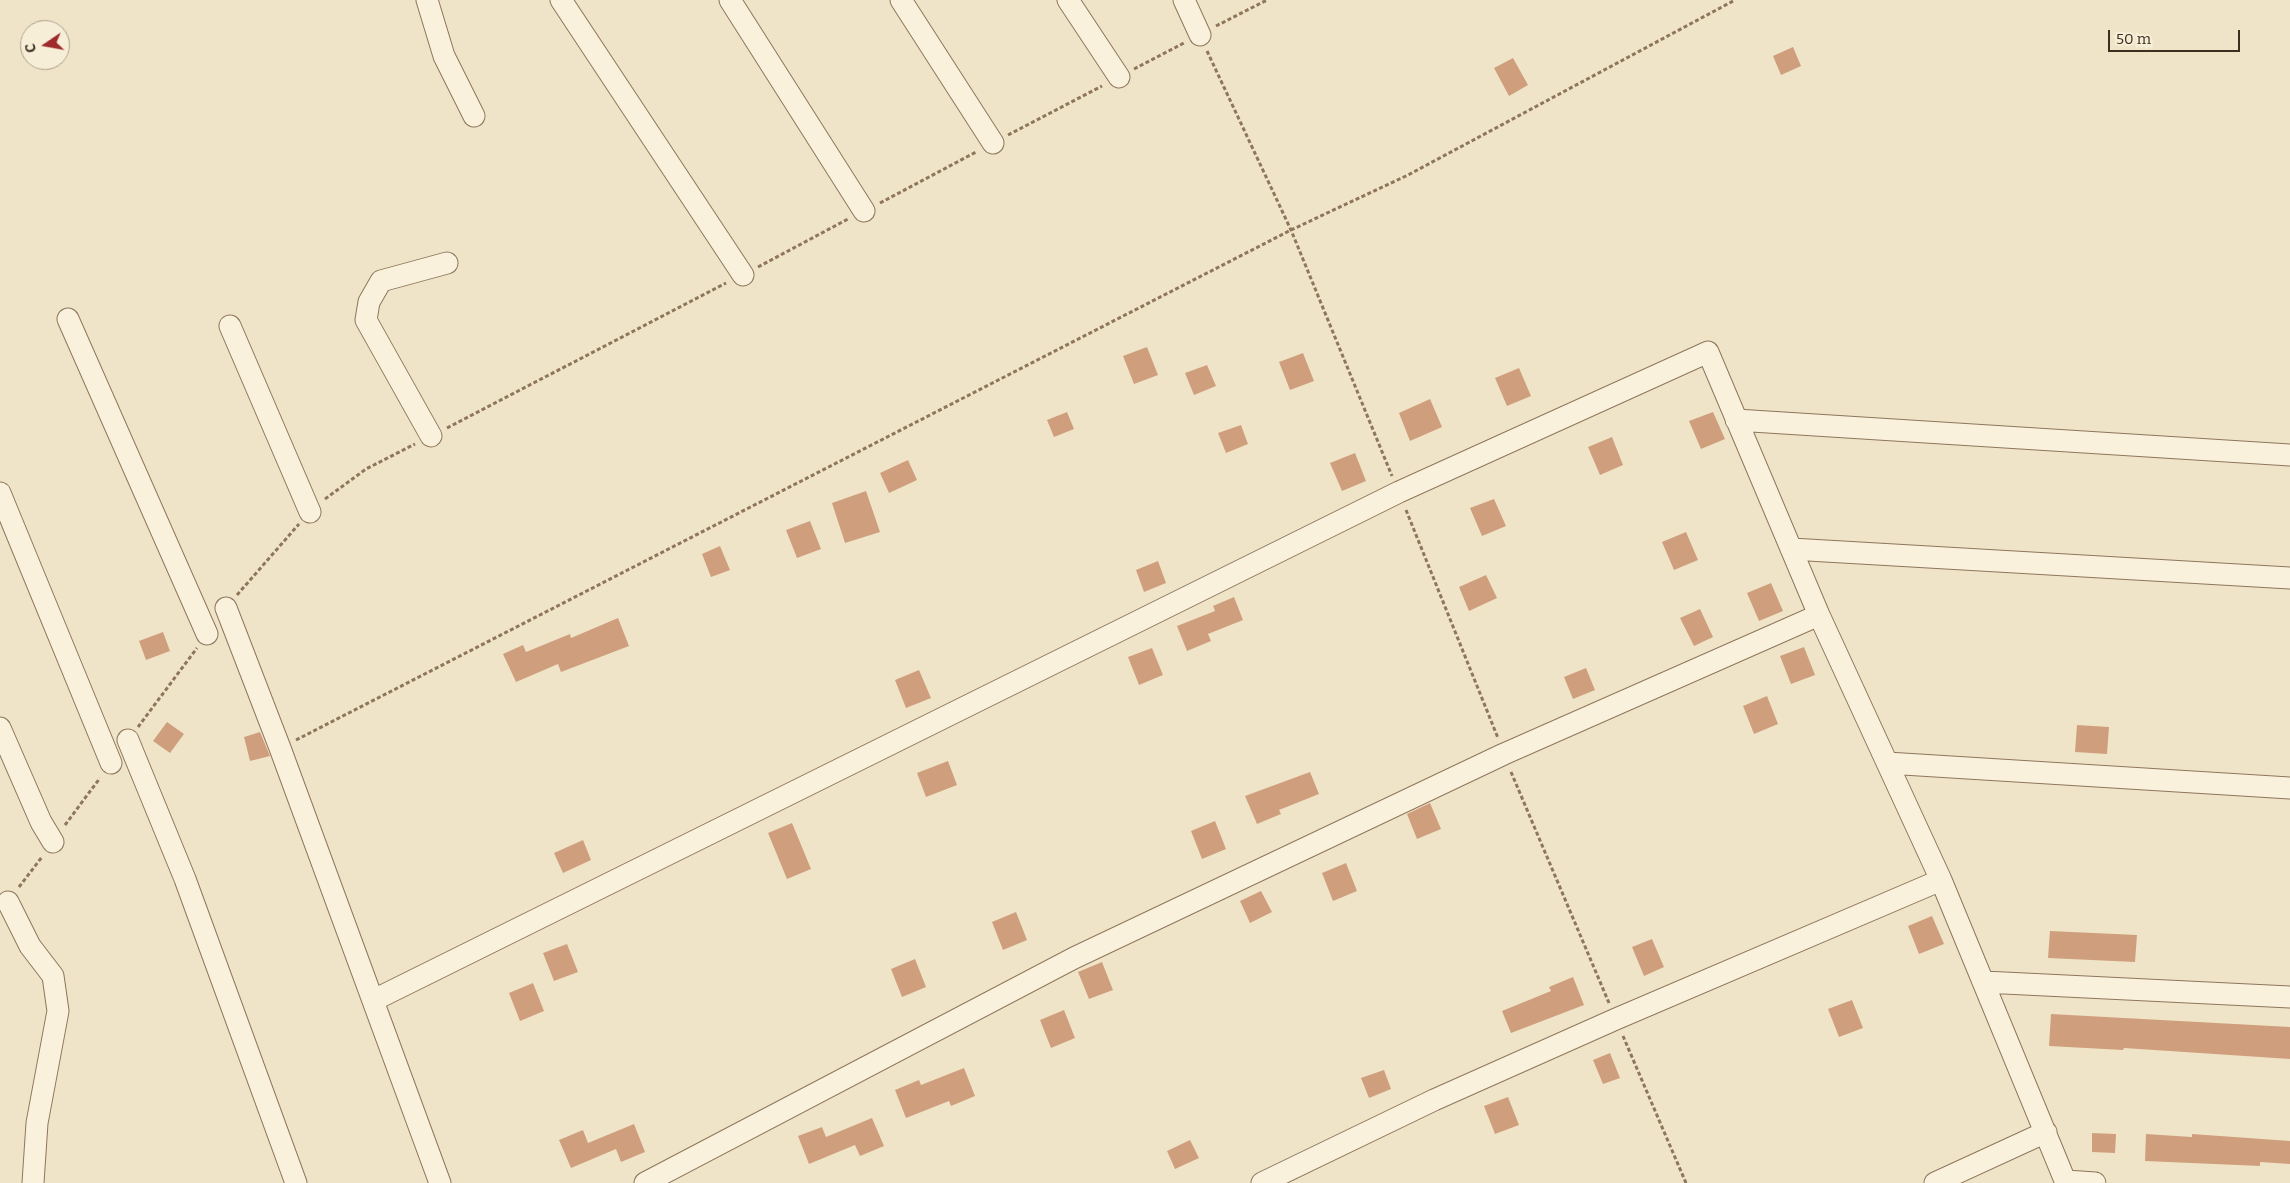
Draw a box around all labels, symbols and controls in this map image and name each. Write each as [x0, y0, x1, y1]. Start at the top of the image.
north arrow [20, 20, 70, 70]
scale bar [2110, 20, 2242, 52]
text: 50 m [2116, 30, 2151, 48]
text: С [22, 42, 40, 54]

